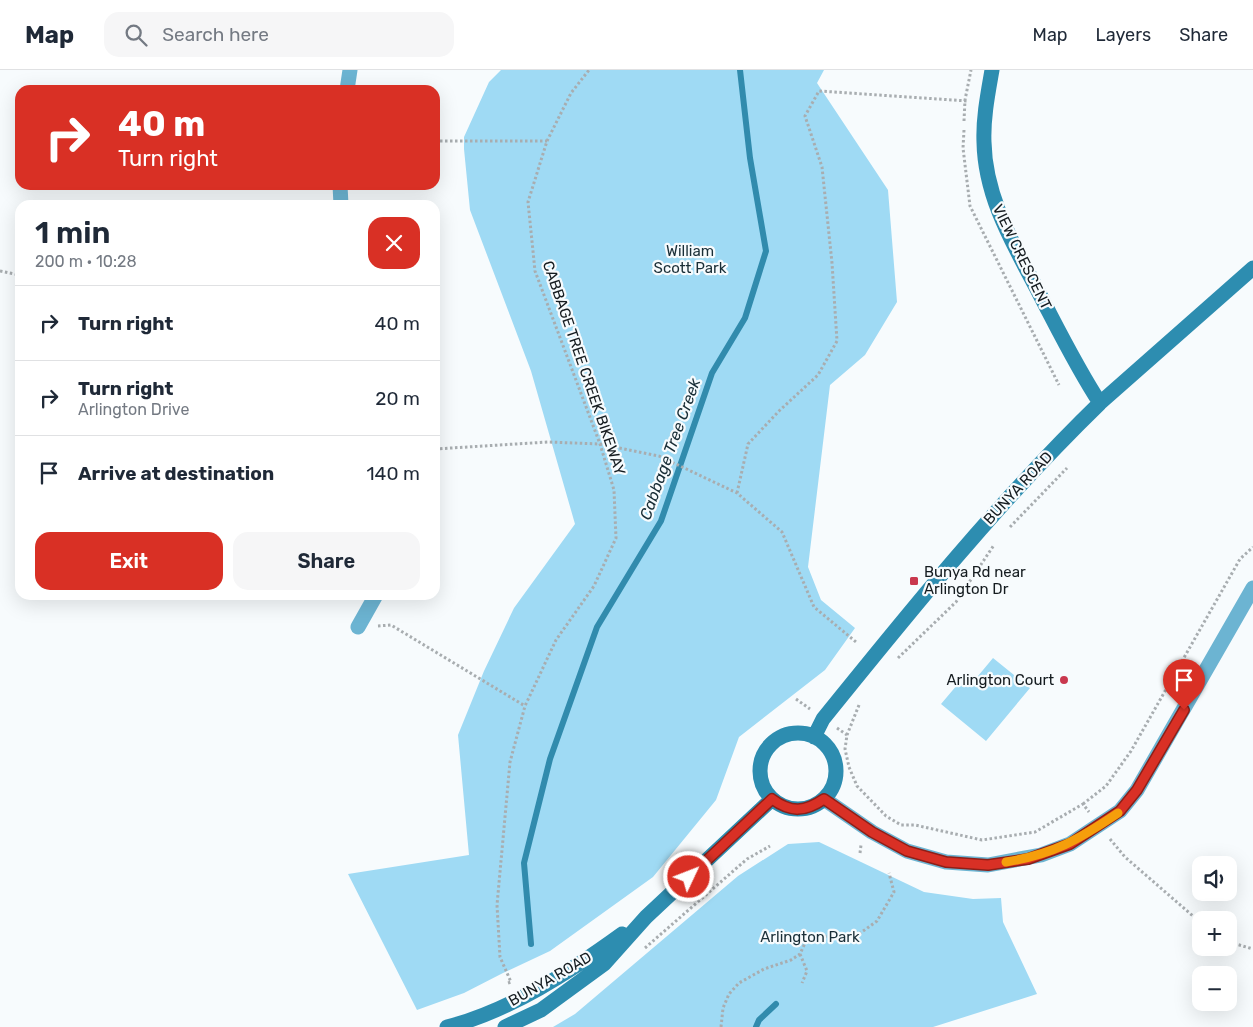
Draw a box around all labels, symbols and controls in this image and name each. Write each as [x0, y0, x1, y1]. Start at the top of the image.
search box [104, 12, 454, 57]
text: Map [25, 21, 74, 49]
icon: search [122, 21, 150, 49]
text: Search here [162, 23, 269, 46]
text: Map [1033, 24, 1068, 46]
text: Layers [1096, 24, 1151, 46]
text: Share [1179, 24, 1228, 46]
text: 40 m [118, 103, 205, 145]
icon: right [35, 105, 100, 170]
text: Turn right [118, 145, 218, 172]
street label: VIEW CRESCENT [989, 201, 1055, 313]
text: 1 min [35, 215, 110, 251]
button: close [368, 217, 420, 269]
park label: William Scott Park [654, 242, 727, 277]
text: 200 m · 10:28 [35, 252, 137, 271]
street label: CABBAGE TREE CREEK BIKEWAY [539, 258, 629, 478]
icon: right [35, 309, 63, 337]
text: Turn right [78, 312, 173, 335]
text: 40 m [375, 312, 420, 335]
water label: Cabbage Tree Creek [636, 375, 705, 522]
text: Turn right [78, 377, 173, 400]
icon: right [35, 384, 63, 412]
text: 20 m [375, 387, 420, 410]
text: Arlington Drive [78, 400, 189, 419]
street label: BUNYA ROAD [980, 448, 1056, 528]
icon: arrive [35, 459, 63, 487]
text: Arrive at destination [78, 462, 274, 485]
text: 140 m [366, 462, 420, 485]
button: Exit [35, 532, 223, 590]
button: Share [233, 532, 420, 590]
place label: Bunya Rd near Arlington Dr [924, 563, 1026, 598]
marker: Bunya Rd near Arlington Dr [908, 575, 920, 587]
pin [1163, 659, 1205, 710]
icon: arrive [1170, 666, 1198, 694]
place label: Arlington Court [946, 671, 1054, 689]
marker: Arlington Court [1058, 674, 1070, 686]
position arrow [662, 850, 714, 902]
map controls [1192, 856, 1237, 1011]
button: sound [1192, 856, 1237, 901]
button: + [1192, 911, 1237, 956]
park label: Arlington Park [760, 928, 860, 946]
street label: BUNYA ROAD [505, 948, 595, 1010]
button: − [1192, 966, 1237, 1011]

